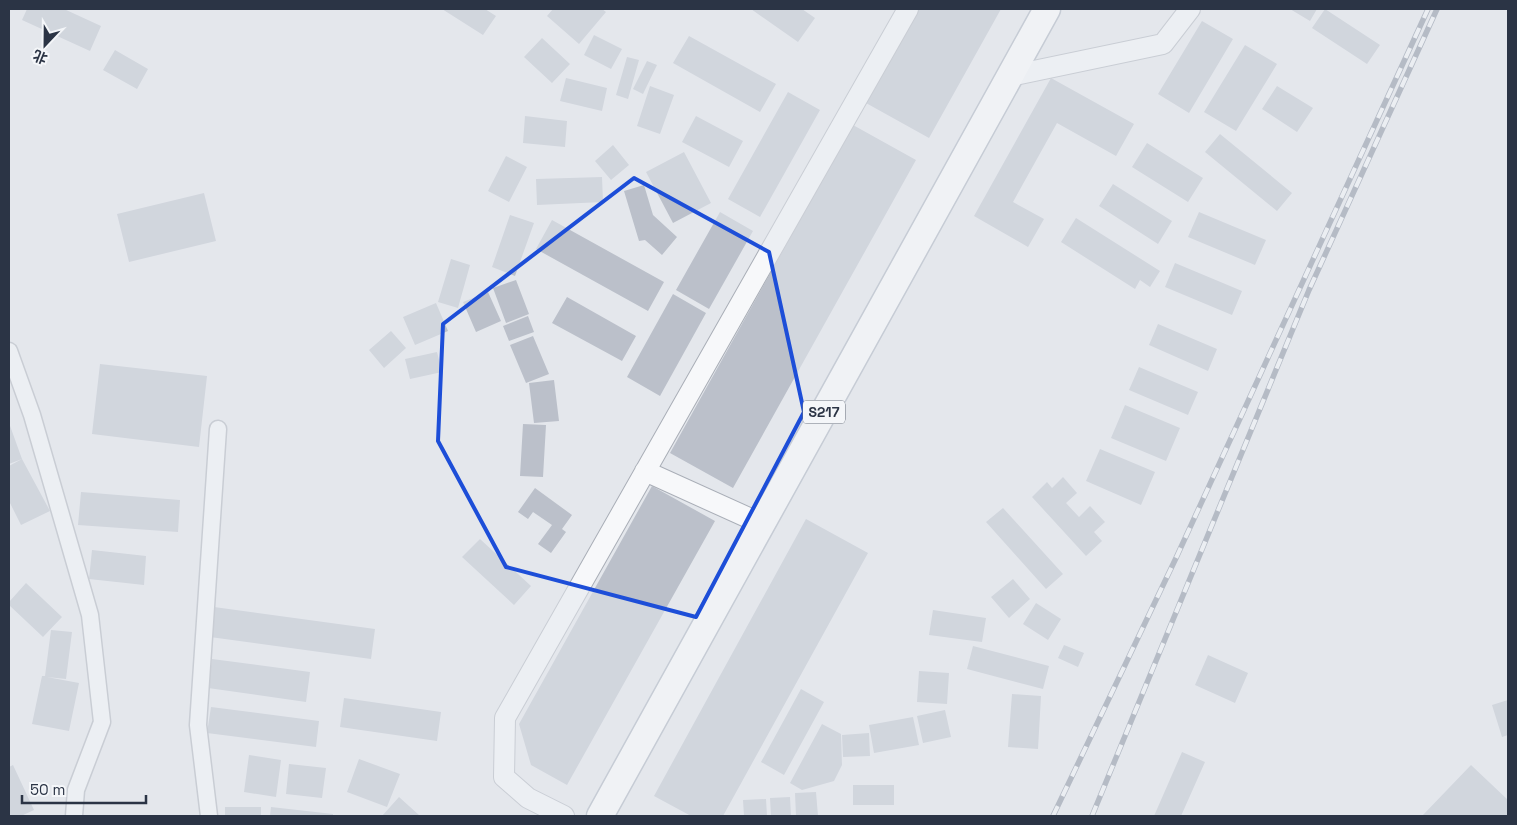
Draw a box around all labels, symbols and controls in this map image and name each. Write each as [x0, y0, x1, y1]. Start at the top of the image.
north arrow [20, 20, 70, 70]
text: 北 [30, 46, 50, 68]
road number: S217 [803, 401, 845, 424]
scale bar [22, 772, 146, 804]
text: 50 m [30, 780, 65, 799]

